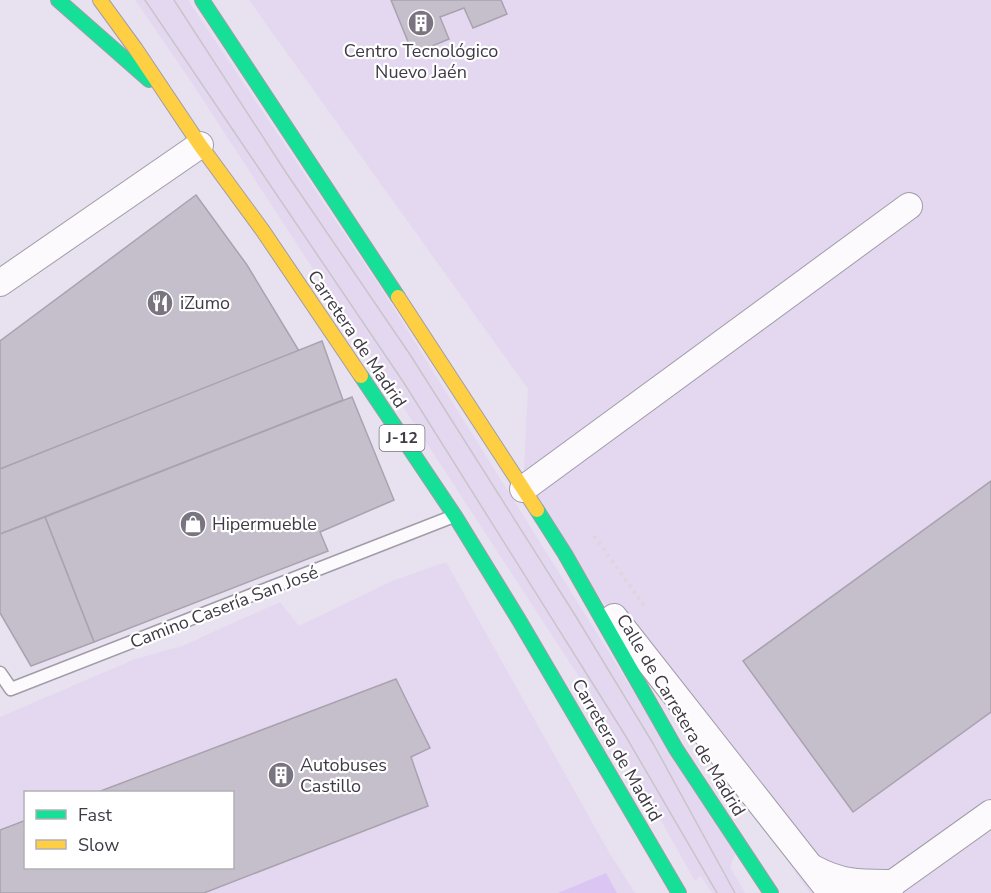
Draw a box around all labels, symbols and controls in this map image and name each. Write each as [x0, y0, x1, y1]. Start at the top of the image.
building icon: Centro Tecnológico Nuevo Jaén [406, 8, 436, 38]
place label: Centro Tecnológico Nuevo Jaén [344, 39, 498, 84]
street label: Carretera de Madrid [302, 265, 412, 413]
restaurant icon: iZumo [145, 288, 175, 318]
place label: iZumo [180, 291, 230, 315]
road number: J-12 [380, 425, 424, 451]
shop icon: Hipermueble [178, 509, 208, 539]
place label: Hipermueble [212, 512, 317, 536]
street label: Camino Casería San José [126, 560, 322, 654]
street label: Calle de Carretera de Madrid [612, 610, 750, 820]
street label: Carretera de Madrid [567, 675, 667, 825]
place label: Autobuses Castillo [300, 753, 387, 798]
building icon: Autobuses Castillo [266, 760, 296, 790]
legend [24, 791, 234, 869]
text: Fast [78, 803, 113, 827]
text: Slow [78, 833, 119, 857]

